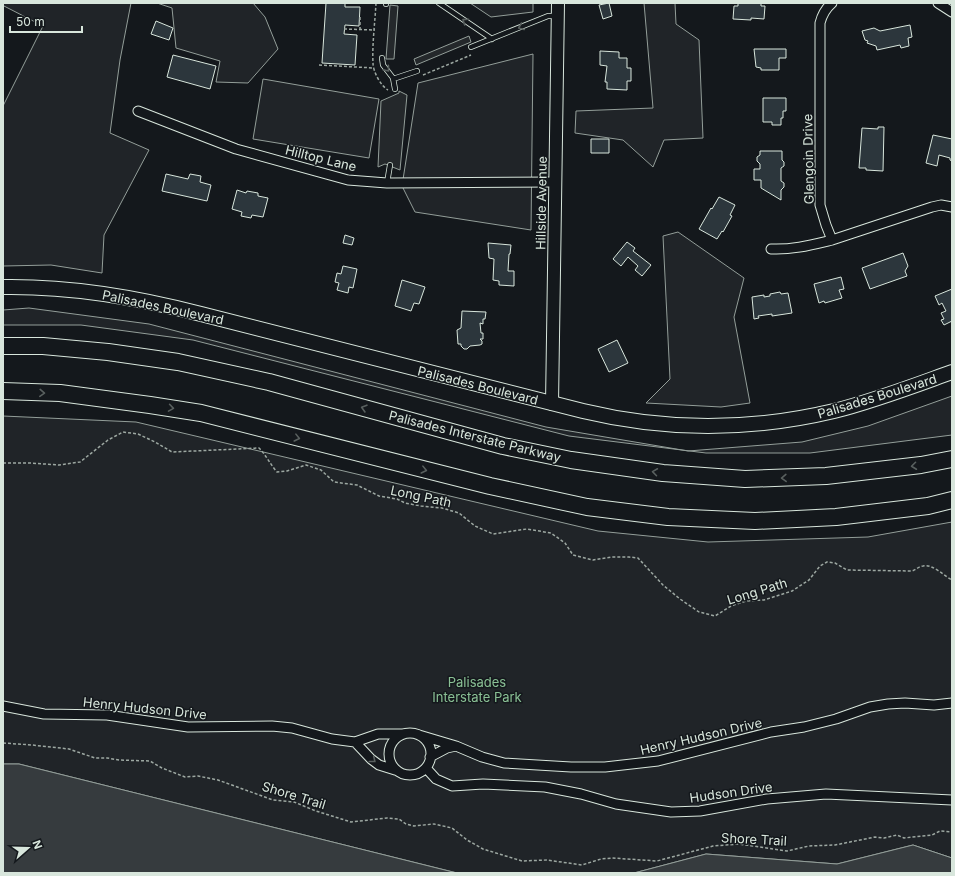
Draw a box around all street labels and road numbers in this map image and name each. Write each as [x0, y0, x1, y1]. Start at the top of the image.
street label: Glengoin Drive [799, 114, 817, 204]
street label: Hilltop Lane [284, 141, 358, 175]
street label: Hillside Avenue [532, 156, 550, 250]
street label: Palisades Boulevard [101, 286, 225, 328]
street label: Palisades Boulevard [416, 362, 540, 408]
street label: Palisades Boulevard [815, 370, 939, 422]
street label: Palisades Interstate Parkway [387, 407, 563, 465]
street label: Long Path [389, 482, 453, 510]
street label: Long Path [725, 574, 789, 608]
street label: Henry Hudson Drive [82, 694, 208, 722]
street label: Henry Hudson Drive [639, 714, 763, 758]
street label: Shore Trail [260, 778, 328, 812]
street label: Hudson Drive [689, 778, 773, 806]
street label: Shore Trail [721, 829, 787, 849]

